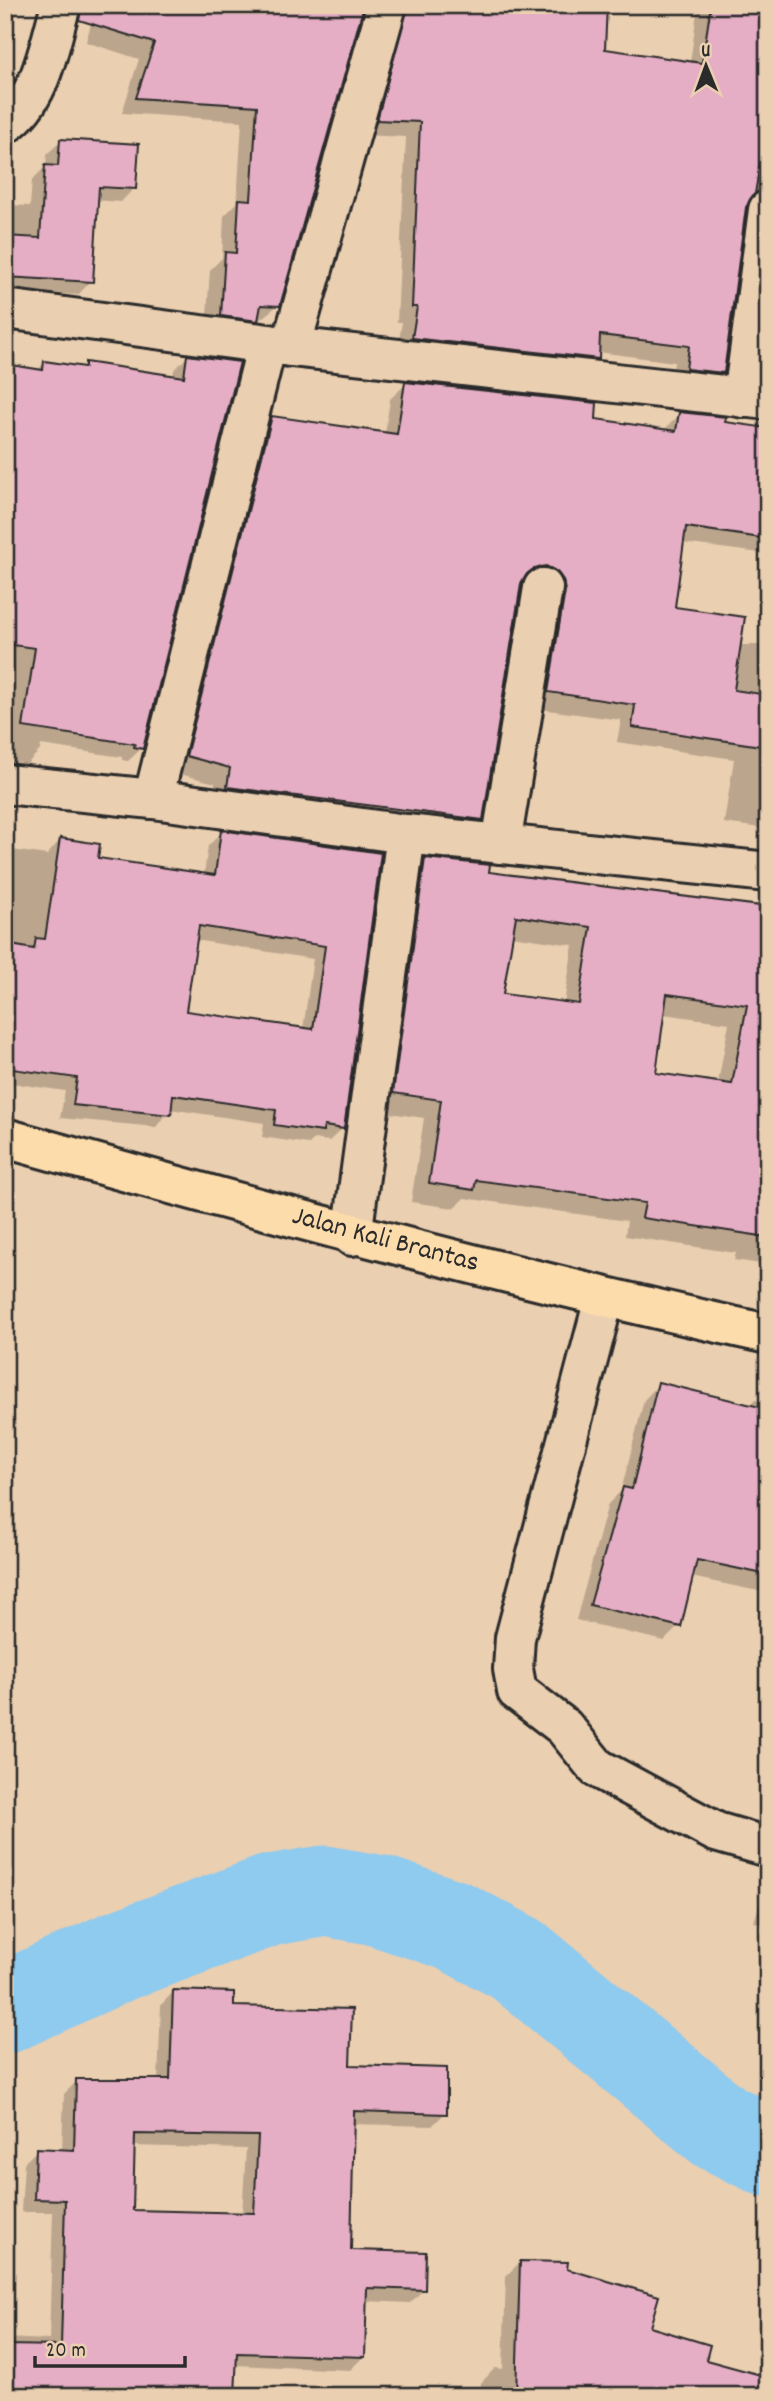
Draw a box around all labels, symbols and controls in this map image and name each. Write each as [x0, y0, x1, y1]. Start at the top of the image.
north arrow [672, 32, 742, 102]
text: U [701, 39, 711, 66]
street label: Jalan Kali Brantas [287, 1198, 483, 1285]
scale bar [35, 2324, 186, 2368]
text: 20 m [46, 2337, 86, 2367]

